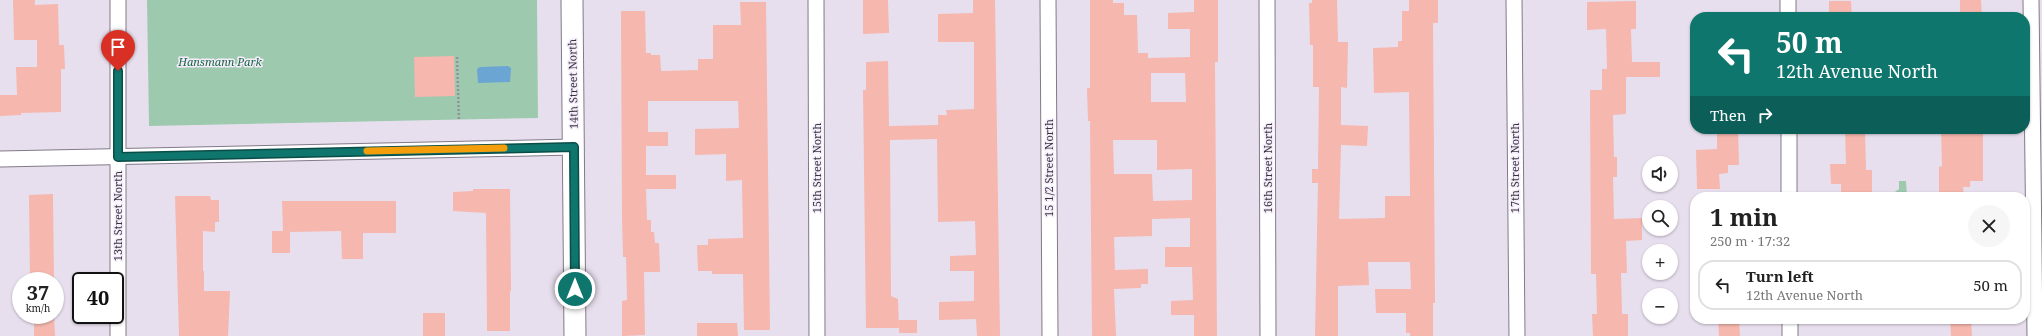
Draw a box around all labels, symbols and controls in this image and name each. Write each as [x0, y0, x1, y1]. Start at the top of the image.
text: 50 m [1776, 23, 1843, 61]
icon: left [1710, 28, 1762, 80]
pin [101, 30, 135, 71]
icon: arrive [107, 36, 129, 58]
street label: 14th Street North [564, 39, 581, 129]
park label: Hansmann Park [177, 54, 263, 69]
text: 12th Avenue North [1776, 59, 1938, 83]
icon: right [1754, 104, 1776, 126]
text: Then [1710, 105, 1746, 125]
street label: 15 1/2 Street North [1041, 119, 1056, 217]
street label: 15th Street North [809, 123, 824, 213]
street label: 16th Street North [1260, 123, 1275, 213]
street label: 17th Street North [1507, 123, 1522, 213]
map controls [1642, 156, 1678, 324]
button: sound [1642, 156, 1678, 192]
street label: 13th Street North [110, 171, 125, 261]
button: search [1642, 200, 1678, 236]
text: 1 min [1710, 200, 1778, 233]
button: close [1968, 205, 2010, 247]
text: 250 m · 17:32 [1710, 232, 1790, 250]
button: + [1642, 244, 1678, 280]
text: Turn left [1746, 266, 1814, 286]
position arrow [554, 268, 596, 310]
speed limit sign: 40 [72, 272, 124, 324]
icon: left [1712, 274, 1734, 296]
text: 50 m [1973, 275, 2008, 295]
text: 37 [27, 279, 49, 306]
text: 12th Avenue North [1746, 286, 1863, 304]
button: − [1642, 288, 1678, 324]
text: km/h [26, 301, 50, 315]

